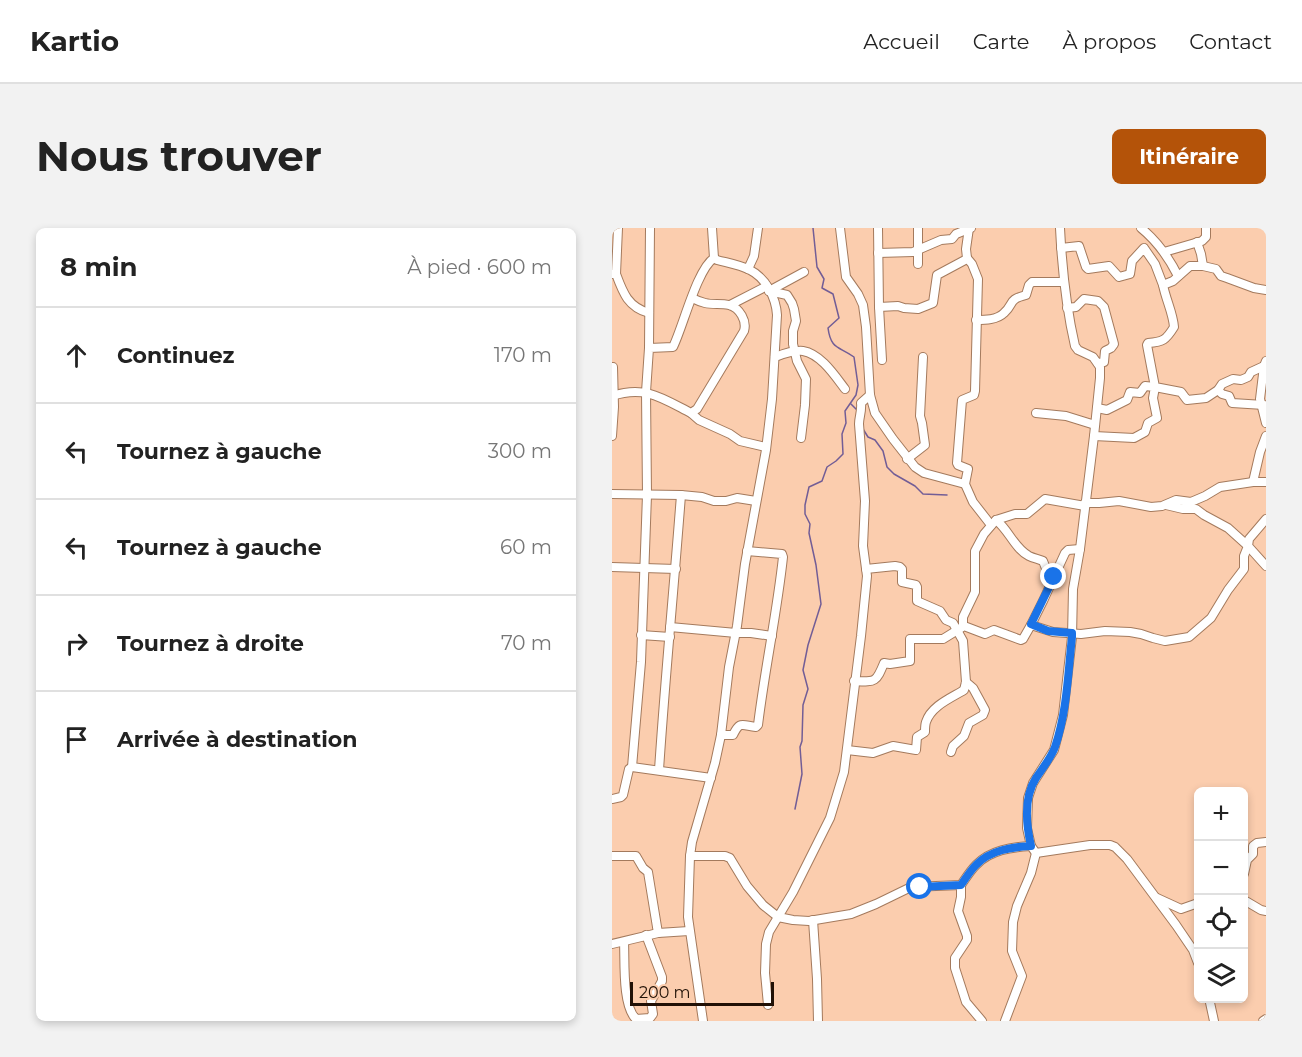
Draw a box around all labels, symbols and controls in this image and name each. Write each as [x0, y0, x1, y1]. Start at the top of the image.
text: Kartio [30, 24, 119, 58]
text: Accueil [863, 29, 940, 54]
text: Carte [973, 29, 1029, 54]
text: À propos [1062, 29, 1156, 54]
text: Contact [1189, 29, 1272, 54]
button: Itinéraire [1112, 129, 1266, 184]
text: Nous trouver [36, 130, 322, 182]
text: 8 min [60, 251, 138, 283]
text: À pied · 600 m [407, 255, 552, 279]
icon: ahead [60, 339, 93, 372]
text: Continuez [117, 342, 234, 369]
text: 170 m [494, 343, 552, 367]
icon: left [60, 435, 93, 468]
text: Tournez à gauche [117, 438, 322, 465]
text: 300 m [488, 439, 552, 463]
icon: left [60, 531, 93, 564]
text: Tournez à gauche [117, 534, 322, 561]
text: 60 m [500, 535, 552, 559]
route end [1040, 563, 1066, 589]
icon: right [60, 627, 93, 660]
text: Tournez à droite [117, 630, 304, 657]
text: 70 m [501, 631, 552, 655]
icon: arrive [60, 723, 93, 756]
text: Arrivée à destination [117, 726, 357, 753]
map controls [1194, 787, 1248, 1003]
button: + [1194, 787, 1248, 841]
button: − [1194, 841, 1248, 895]
route start [906, 873, 932, 899]
button: locate [1194, 895, 1248, 949]
button: layers [1194, 949, 1248, 1003]
scale bar [630, 979, 774, 1006]
text: 200 m [639, 983, 690, 1002]

